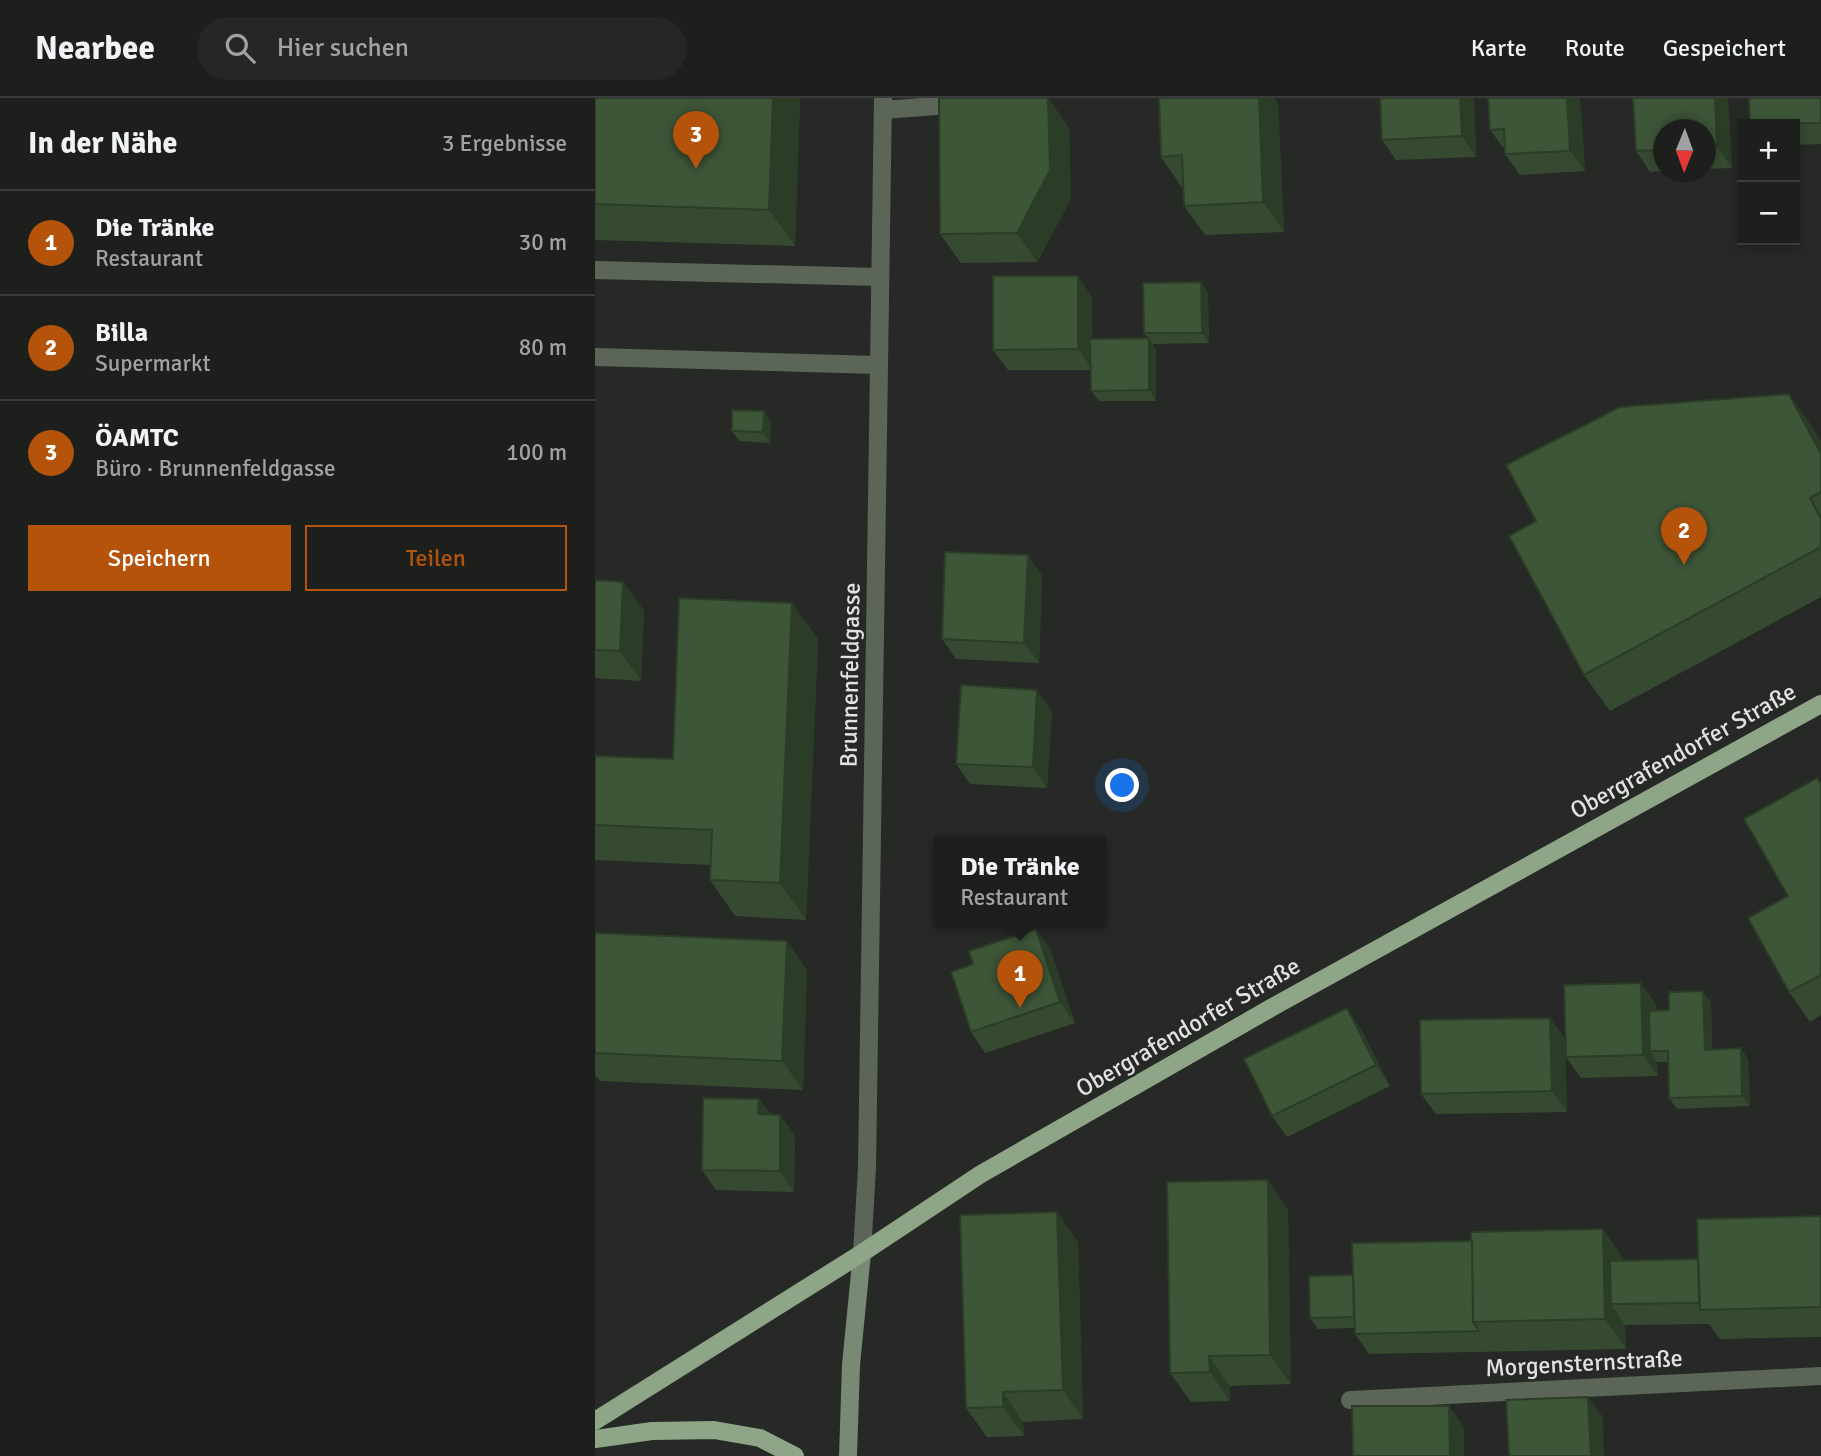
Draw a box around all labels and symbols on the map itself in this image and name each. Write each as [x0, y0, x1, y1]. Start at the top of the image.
pin: 3 [673, 111, 719, 169]
north arrow [1653, 119, 1716, 182]
pin: 2 [1661, 507, 1707, 565]
street label: Brunnenfeldgasse [833, 582, 867, 768]
street label: Obergrafendorfer Straße [1565, 676, 1801, 826]
your location [1105, 768, 1139, 802]
pin: 1 [997, 950, 1043, 1008]
street label: Obergrafendorfer Straße [1071, 951, 1305, 1103]
street label: Morgensternstraße [1485, 1343, 1683, 1383]

